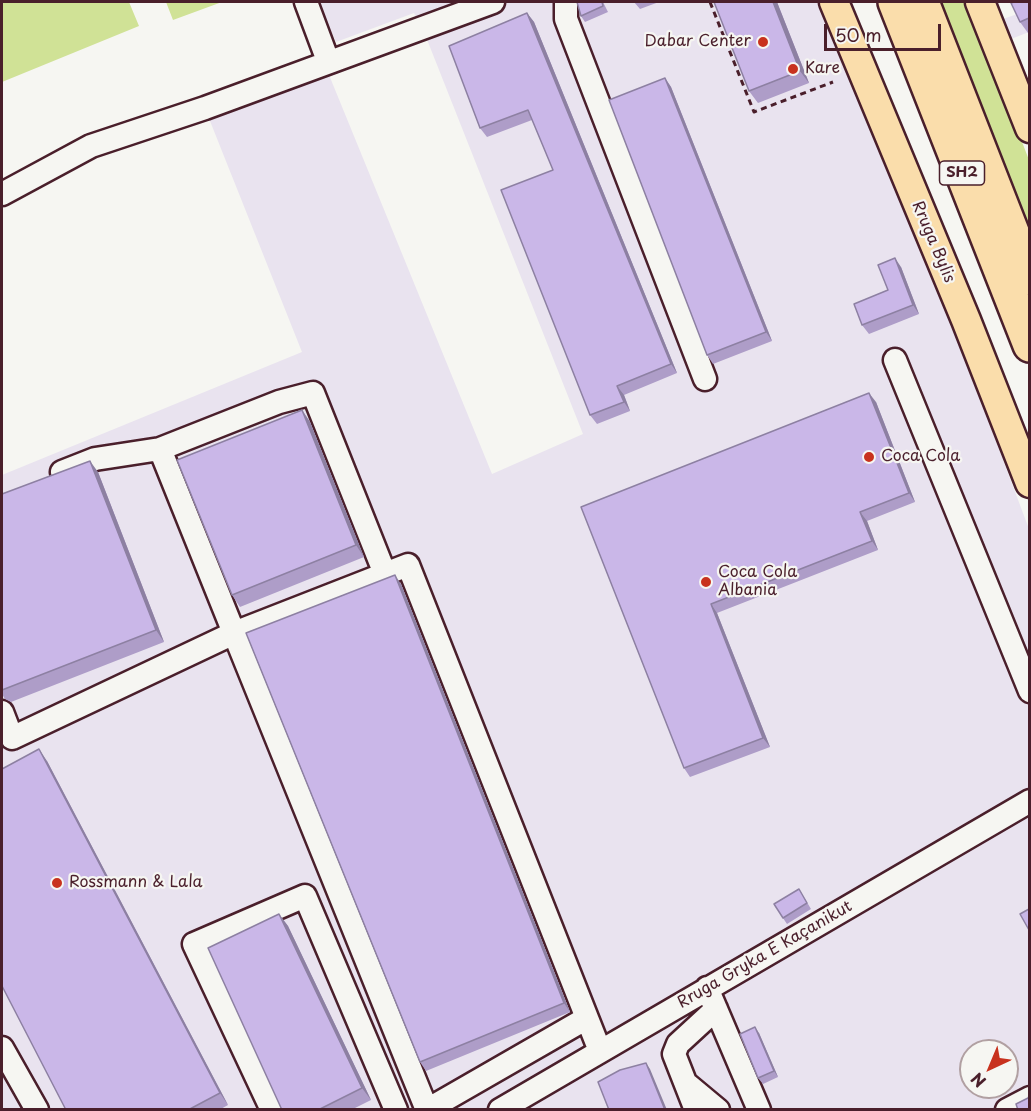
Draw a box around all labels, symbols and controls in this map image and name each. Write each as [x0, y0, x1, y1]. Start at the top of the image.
scale bar [827, 12, 944, 50]
text: 50 m [835, 21, 882, 48]
place label: Dabar Center [644, 32, 751, 52]
marker: Dabar Center [756, 35, 770, 49]
place label: Kare [805, 59, 840, 79]
marker: Kare [786, 62, 800, 76]
road number: SH2 [940, 161, 984, 185]
street label: Rruga Bylis [907, 198, 959, 286]
place label: Coca Cola [881, 447, 960, 467]
marker: Coca Cola [862, 450, 876, 464]
place label: Coca Cola Albania [718, 563, 797, 601]
marker: Coca Cola Albania [699, 575, 713, 589]
place label: Rossmann & Lala [69, 873, 203, 893]
marker: Rossmann & Lala [50, 876, 64, 890]
street label: Rruga Gryka E Kaçanikut [674, 897, 856, 1013]
north arrow [959, 1039, 1019, 1099]
text: N [965, 1067, 991, 1094]

